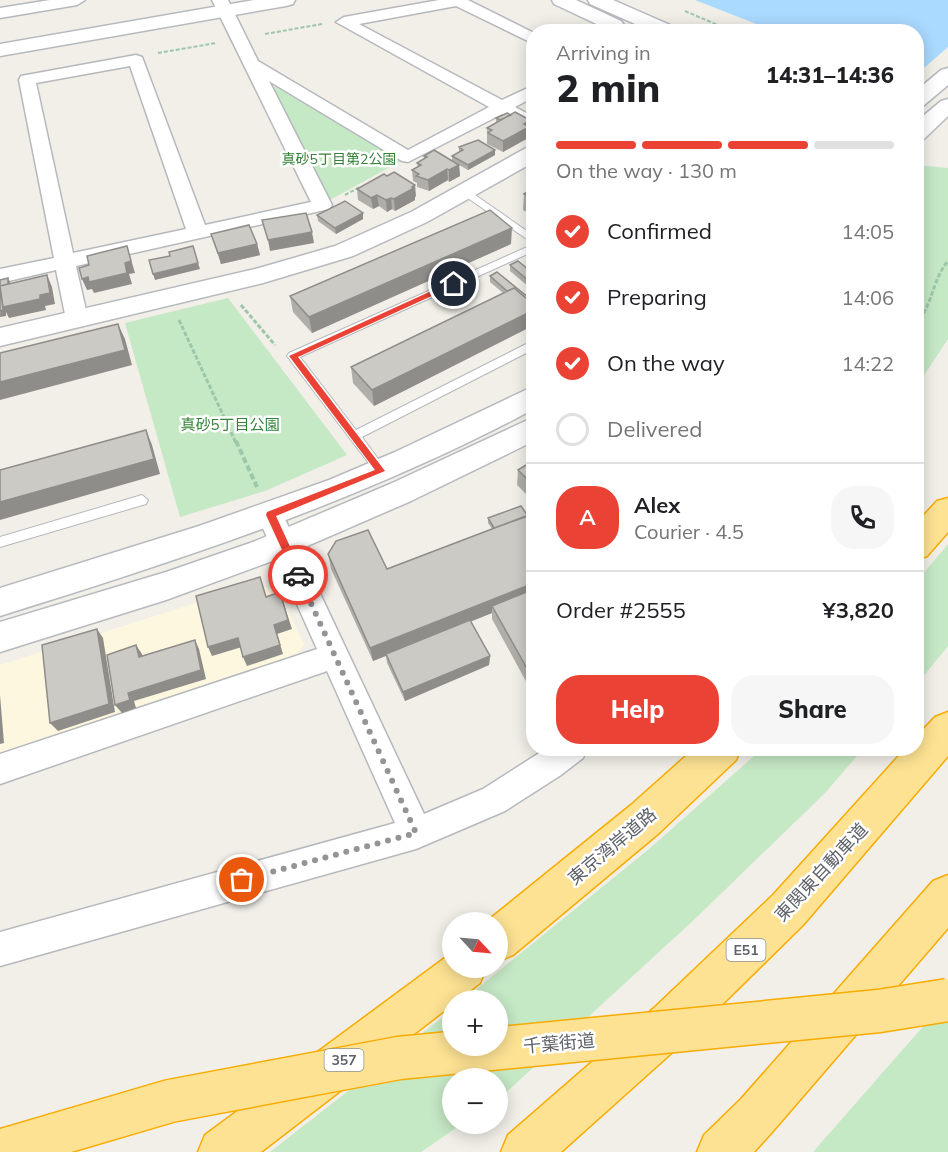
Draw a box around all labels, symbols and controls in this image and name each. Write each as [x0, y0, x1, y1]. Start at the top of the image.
text: Arriving in [556, 40, 651, 65]
text: 14:31–14:36 [766, 61, 894, 89]
text: 2 min [556, 63, 661, 112]
park label: 真砂5丁目第2公園 [282, 150, 396, 168]
text: On the way · 130 m [556, 158, 737, 183]
icon: check [556, 215, 589, 248]
text: Confirmed [607, 217, 712, 245]
text: 14:05 [841, 219, 894, 244]
pin [428, 258, 479, 309]
icon: home [437, 267, 470, 300]
icon: check [556, 281, 589, 314]
text: Preparing [607, 283, 707, 311]
text: 14:06 [841, 285, 894, 310]
icon: check [556, 347, 589, 380]
text: On the way [607, 349, 725, 377]
text: 14:22 [841, 351, 894, 376]
park label: 真砂5丁目公園 [180, 415, 280, 434]
text: Delivered [607, 415, 702, 443]
button: phone [831, 486, 894, 549]
text: Alex [634, 491, 680, 519]
text: A [579, 503, 596, 531]
text: Courier · 4.5 [634, 519, 744, 544]
courier [268, 545, 328, 605]
icon: car [282, 559, 315, 592]
text: Order #2555 [556, 596, 686, 624]
text: ¥3,820 [823, 596, 894, 624]
button: Help [556, 675, 719, 744]
button: Share [731, 675, 894, 744]
street label: 東京湾岸道路 [563, 802, 661, 890]
street label: 東関東自動車道 [770, 818, 872, 926]
pin [216, 854, 267, 905]
icon: bag [225, 863, 258, 896]
north arrow [442, 912, 508, 978]
map controls [442, 912, 508, 1134]
road number: E51 [726, 939, 766, 961]
button: + [442, 990, 508, 1056]
street label: 千葉街道 [522, 1028, 596, 1058]
road number: 357 [324, 1049, 364, 1071]
button: − [442, 1068, 508, 1134]

